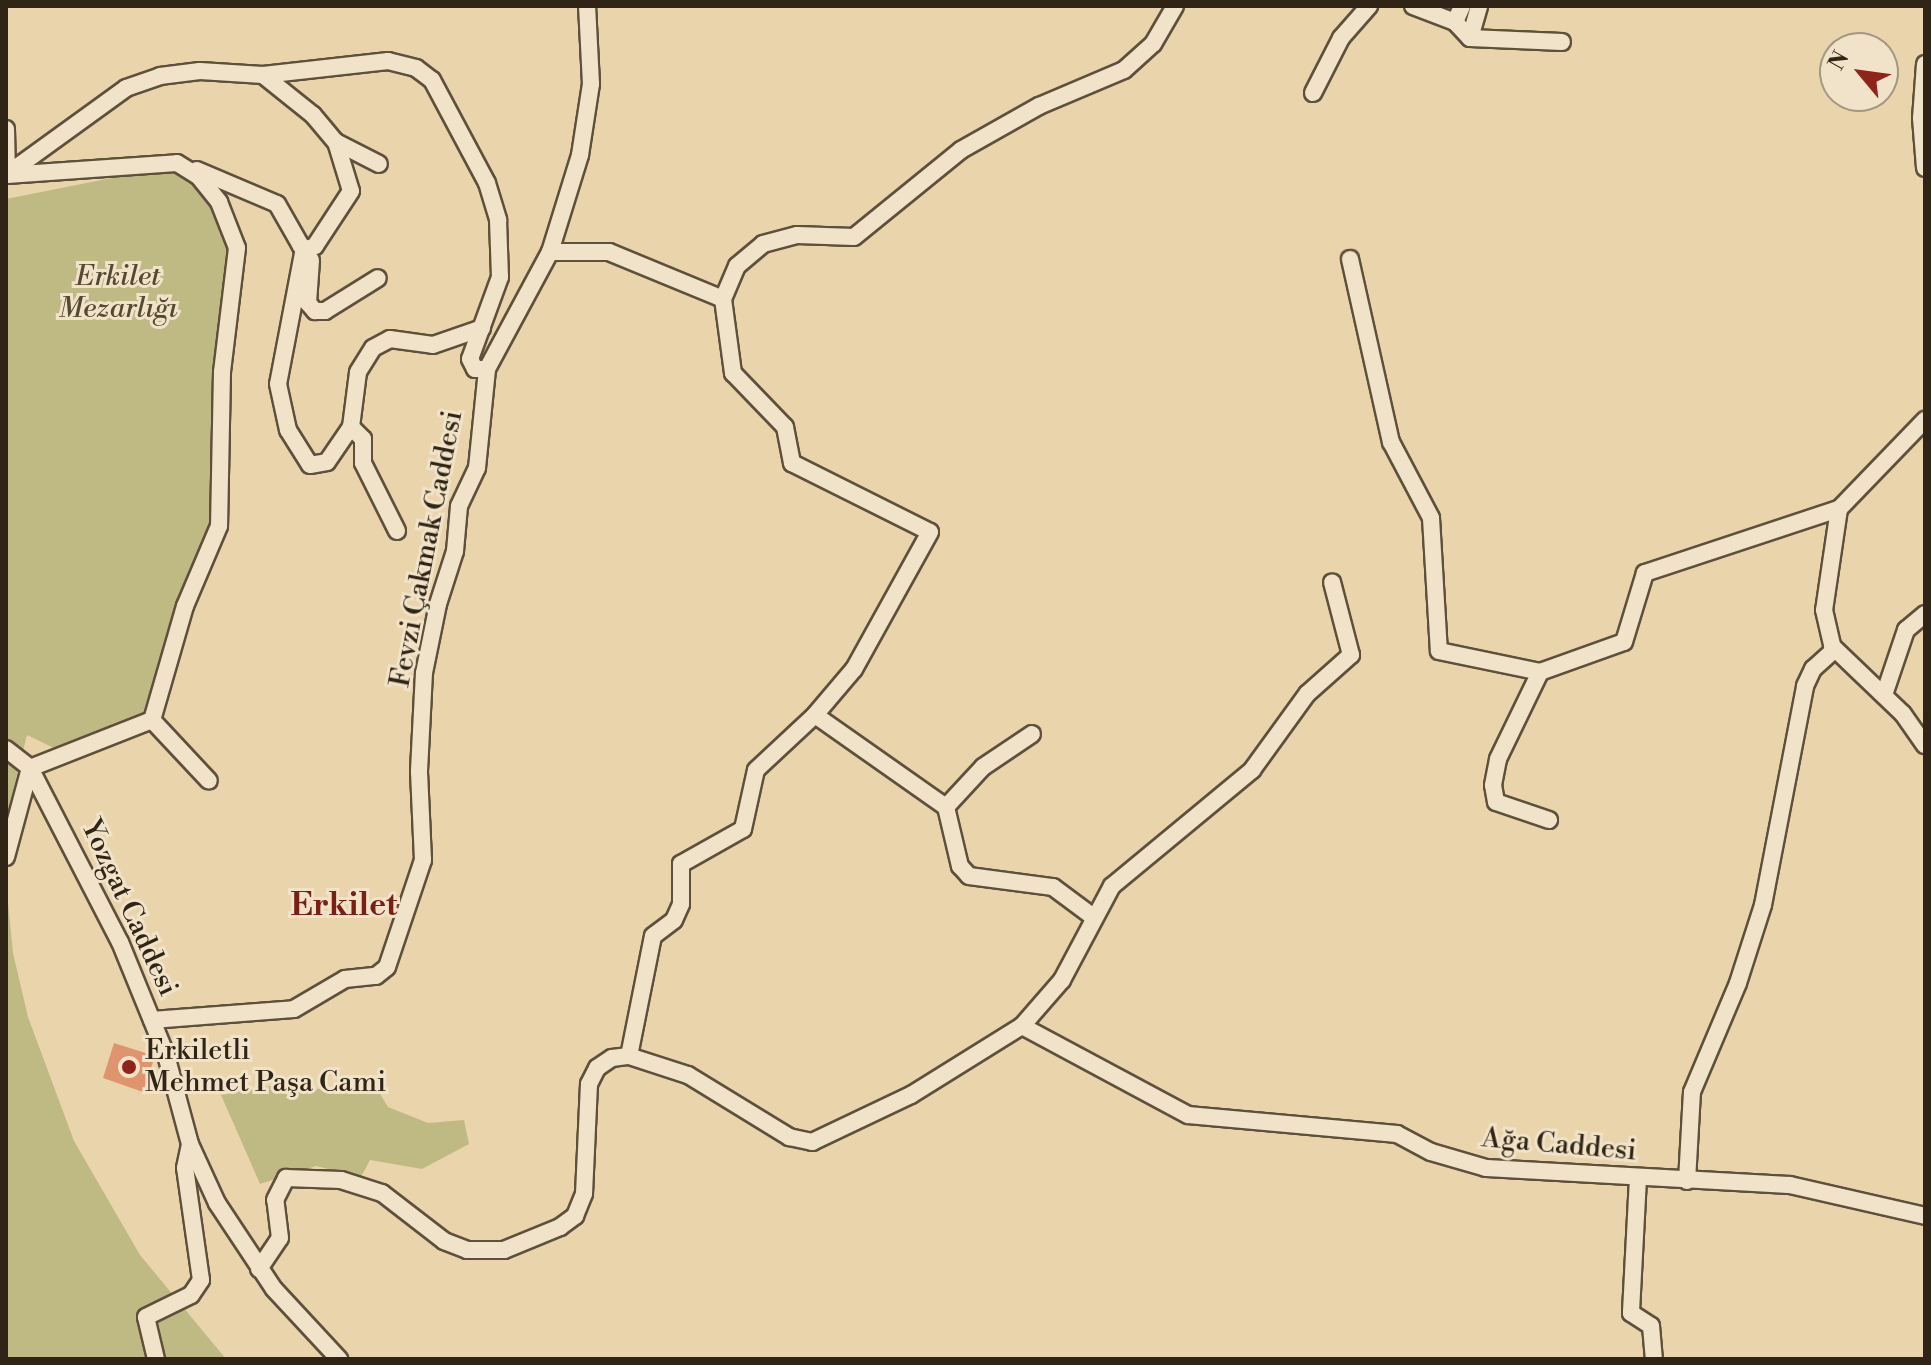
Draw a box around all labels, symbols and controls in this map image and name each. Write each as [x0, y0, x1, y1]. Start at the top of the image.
north arrow [1819, 32, 1899, 112]
text: N [1823, 47, 1855, 75]
park label: Erkilet Mezarlığı [59, 260, 177, 326]
street label: Fevzi Çakmak Caddesi [384, 408, 470, 690]
street label: Yozgat Caddesi [73, 815, 185, 1001]
district label: Erkilet [291, 886, 397, 924]
place label: Erkiletli Mehmet Paşa Cami [145, 1034, 386, 1100]
marker: Erkiletli Mehmet Paşa Cami [120, 1058, 138, 1076]
street label: Ağa Caddesi [1480, 1121, 1638, 1169]

